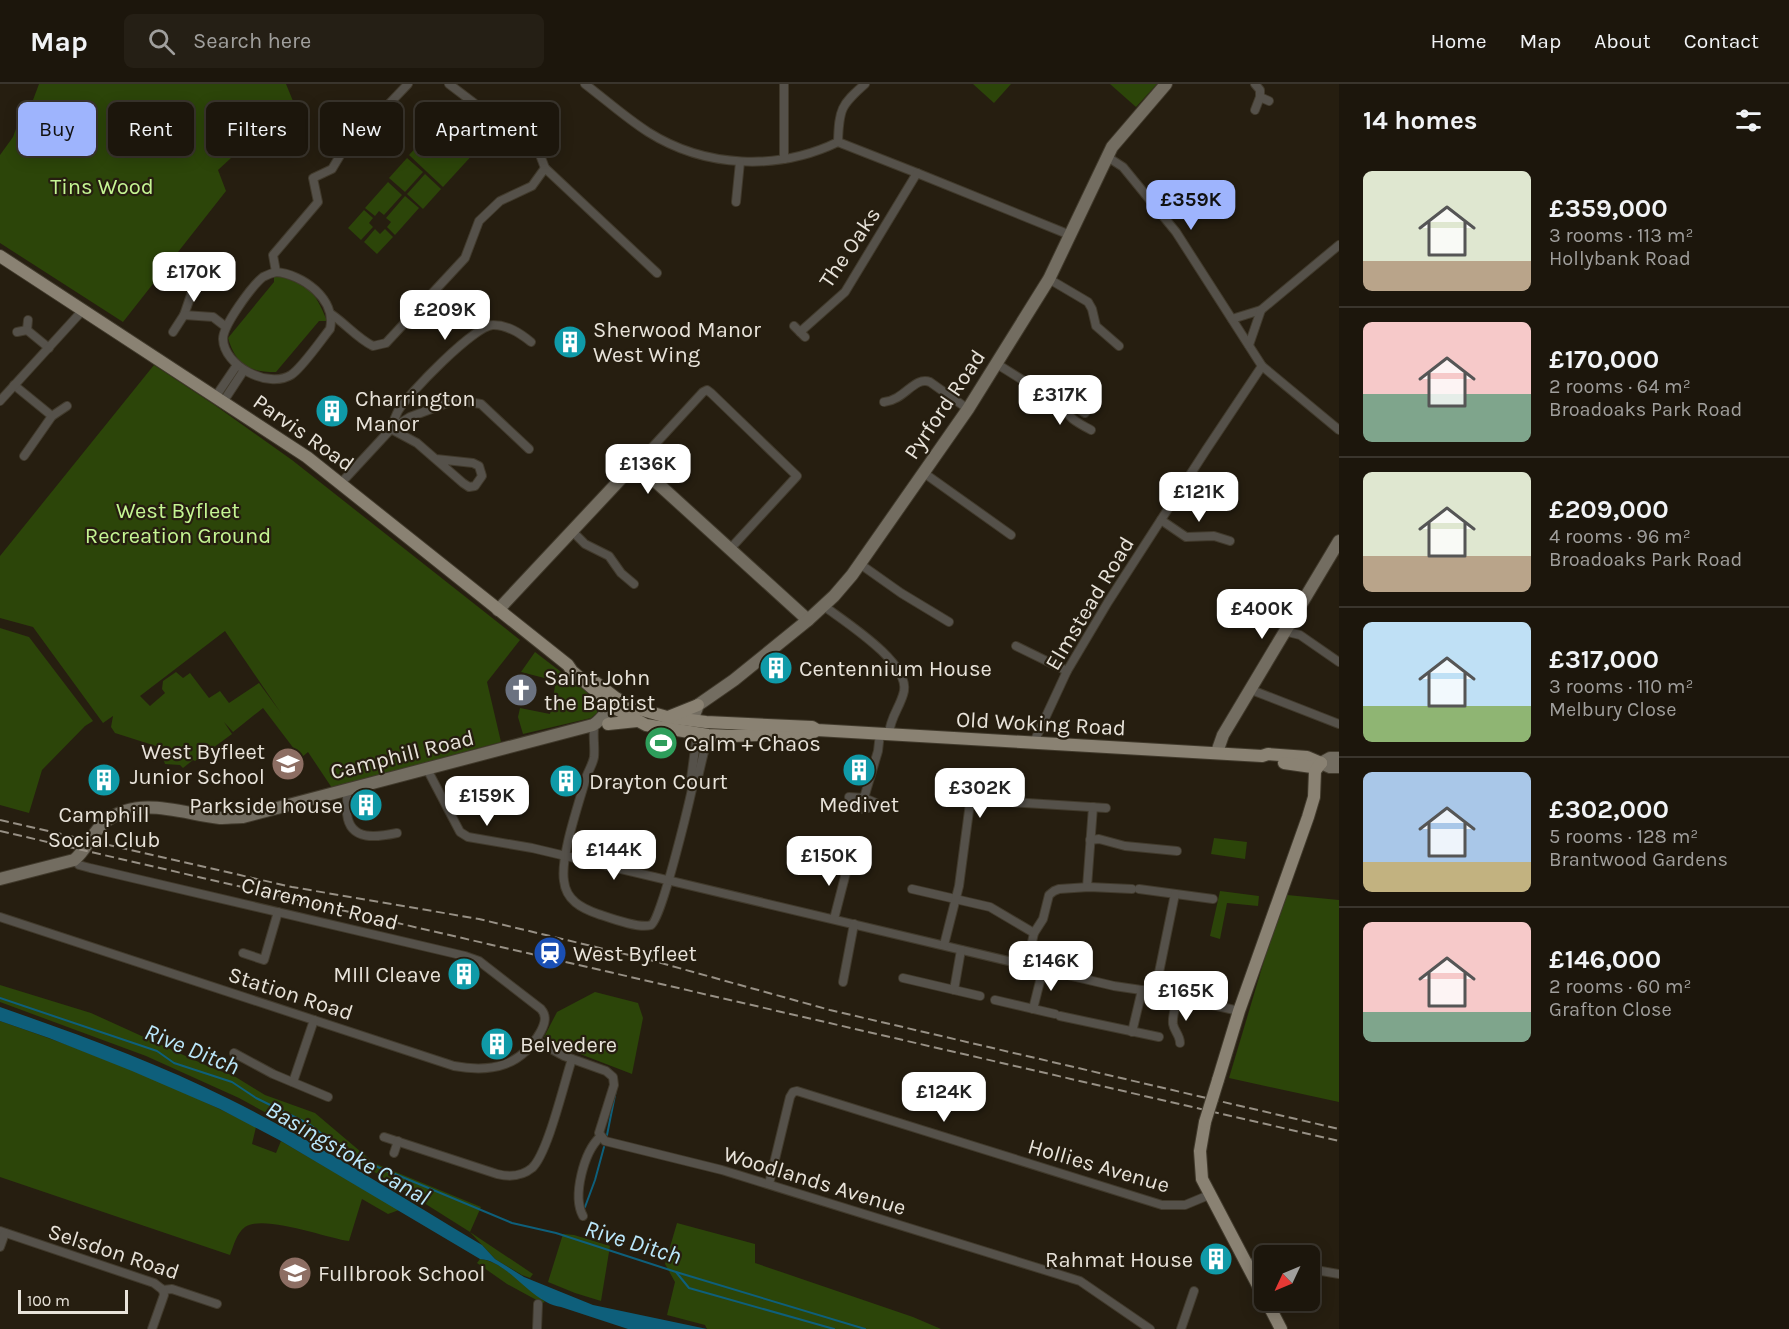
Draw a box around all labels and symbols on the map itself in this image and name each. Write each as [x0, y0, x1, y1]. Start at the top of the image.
park label: Tins Wood [50, 174, 154, 200]
pin: £359K [1149, 180, 1233, 231]
street label: The Oaks [814, 203, 886, 293]
pin: £170K [152, 252, 236, 303]
pin: £209K [403, 290, 487, 341]
place label: Sherwood Manor West Wing [593, 317, 761, 368]
building icon: Sherwood Manor West Wing [552, 324, 588, 360]
street label: Pyrford Road [899, 345, 991, 464]
pin: £317K [1018, 375, 1102, 426]
place label: Charrington Manor [355, 386, 476, 437]
street label: Parvis Road [248, 389, 359, 477]
building icon: Charrington Manor [314, 393, 350, 429]
pin: £136K [606, 444, 690, 495]
pin: £121K [1157, 472, 1241, 523]
park label: West Byfleet Recreation Ground [85, 498, 271, 549]
street label: Elmstead Road [1040, 532, 1140, 675]
pin: £400K [1220, 589, 1304, 640]
building icon: Centennium House [758, 650, 794, 686]
place label: Centennium House [799, 656, 992, 682]
place label: Saint John the Baptist [544, 665, 655, 716]
church icon: Saint John the Baptist [503, 672, 539, 708]
street label: Old Woking Road [955, 707, 1127, 741]
street label: Camphill Road [328, 725, 477, 785]
sports icon: Calm + Chaos [643, 725, 679, 761]
place label: Calm + Chaos [684, 731, 821, 757]
place label: West Byfleet Junior School [130, 739, 265, 790]
school or university icon: West Byfleet Junior School [270, 746, 306, 782]
building icon: Medivet [841, 752, 877, 788]
building icon: Camphill Social Club [86, 762, 122, 798]
building icon: Drayton Court [548, 763, 584, 799]
pin: £302K [938, 768, 1022, 819]
place label: Drayton Court [589, 769, 728, 795]
pin: £159K [445, 776, 529, 827]
building icon: Parkside house [348, 787, 384, 823]
place label: Medivet [819, 792, 899, 818]
place label: Parkside house [189, 793, 343, 819]
place label: Camphill Social Club [48, 802, 160, 853]
pin: £144K [572, 830, 656, 881]
pin: £150K [787, 836, 871, 887]
street label: Claremont Road [238, 872, 401, 936]
station icon: West Byfleet [532, 935, 568, 971]
place label: West Byfleet [573, 941, 697, 967]
pin: £146K [1009, 941, 1093, 992]
building icon: MIll Cleave [446, 956, 482, 992]
street label: Station Road [225, 962, 356, 1026]
place label: MIll Cleave [333, 962, 441, 988]
pin: £165K [1144, 971, 1228, 1022]
water label: Rive Ditch [140, 1017, 244, 1081]
building icon: Belvedere [479, 1026, 515, 1062]
place label: Belvedere [520, 1032, 617, 1058]
pin: £124K [902, 1072, 986, 1123]
water label: Basingstoke Canal [261, 1095, 435, 1211]
street label: Hollies Avenue [1025, 1133, 1173, 1199]
street label: Woodlands Avenue [720, 1141, 909, 1221]
water label: Rive Ditch [581, 1214, 685, 1270]
street label: Selsdon Road [45, 1218, 183, 1285]
building icon: Rahmat House [1198, 1241, 1234, 1277]
north arrow [1254, 1245, 1320, 1311]
place label: Rahmat House [1045, 1247, 1193, 1273]
school or university icon: Fullbrook School [277, 1255, 313, 1291]
place label: Fullbrook School [318, 1261, 485, 1287]
scale bar [18, 1287, 128, 1314]

